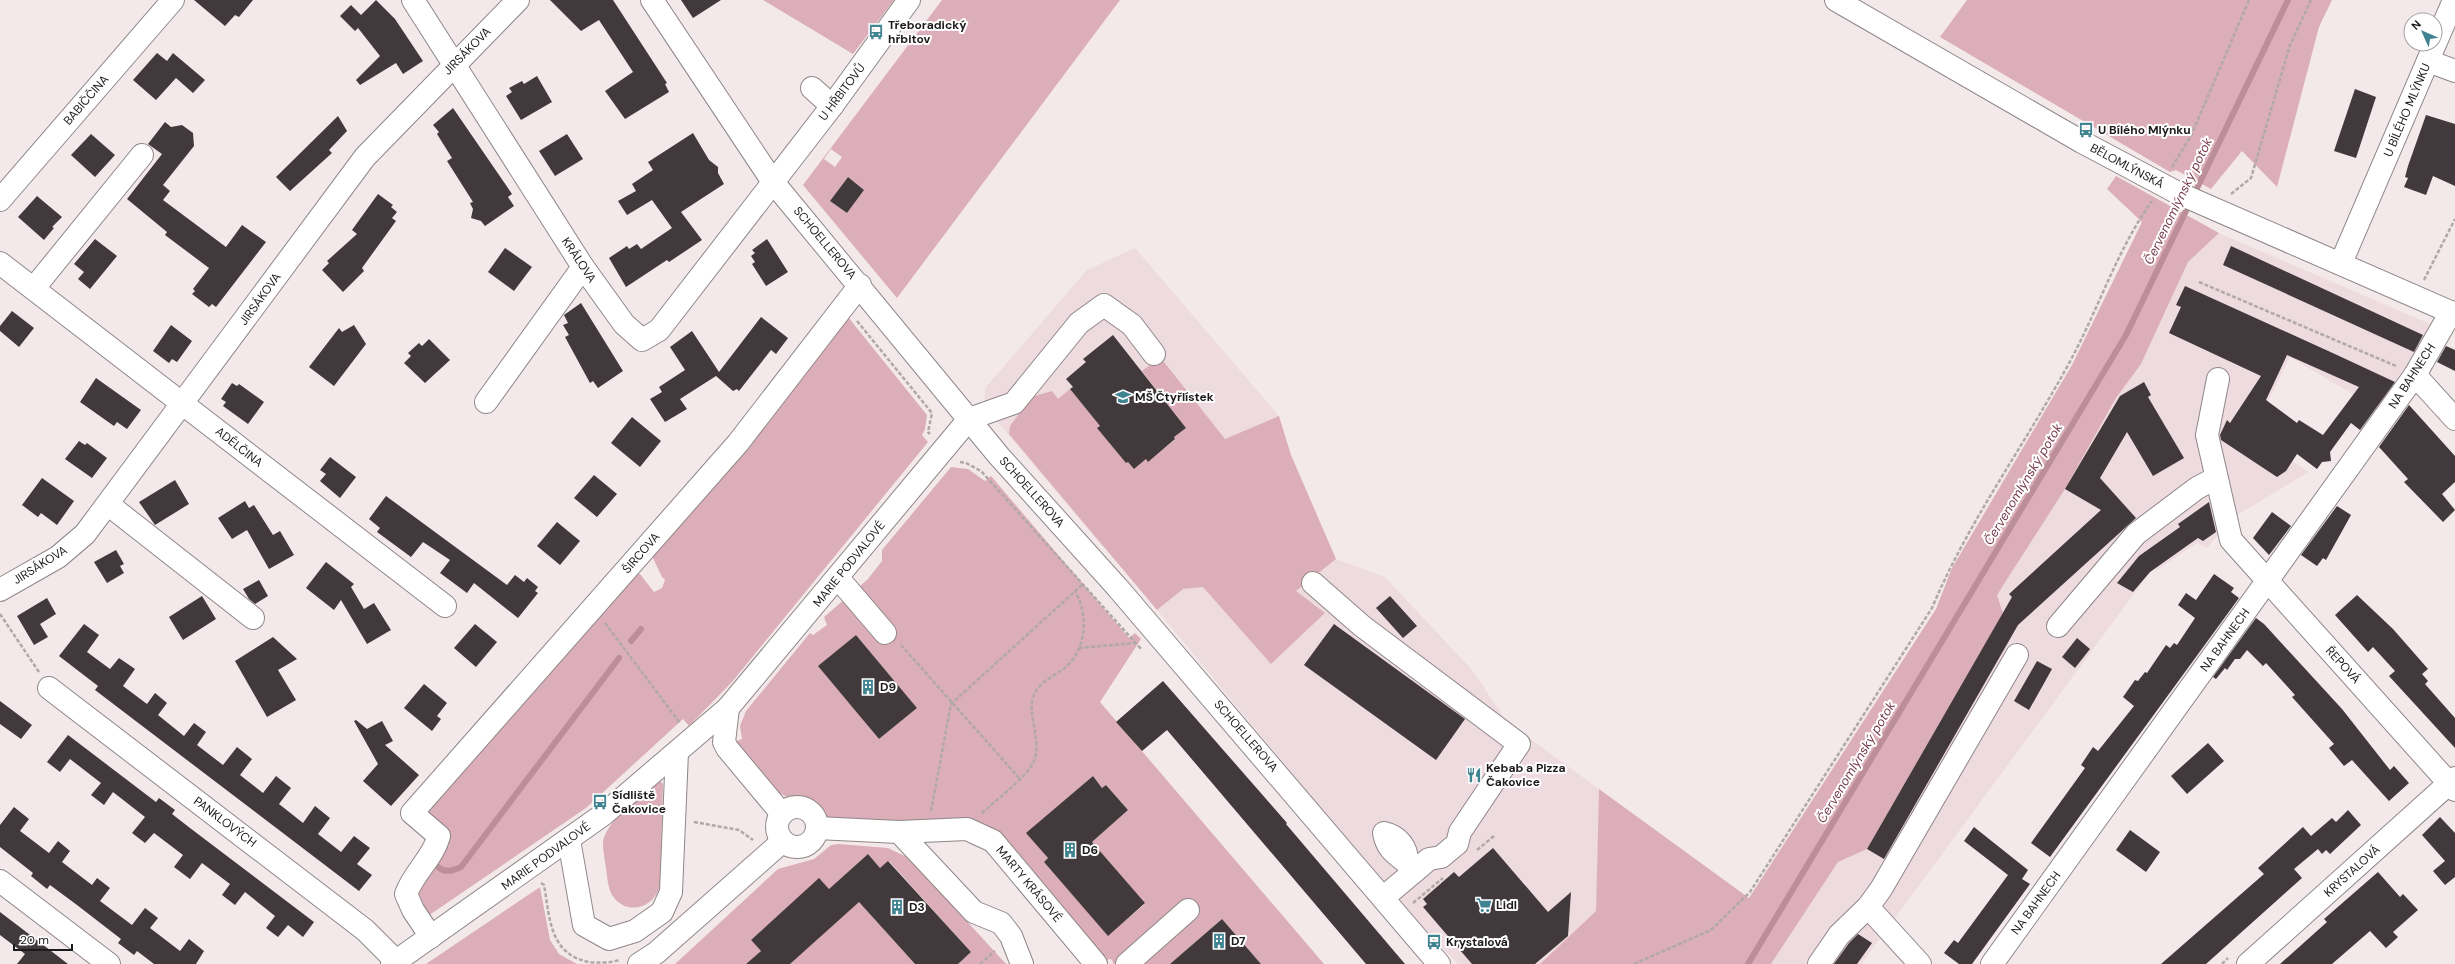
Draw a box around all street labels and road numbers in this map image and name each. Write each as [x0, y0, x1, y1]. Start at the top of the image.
street label: JIRSÁKOVA [440, 24, 494, 78]
street label: U HŘBITOVŮ [815, 60, 869, 124]
street label: U BÍLÉHO MLÝNKU [2380, 61, 2434, 159]
street label: BABIČČINA [60, 72, 112, 128]
street label: BĚLOMLÝNSKÁ [2087, 140, 2167, 192]
street label: SCHOELLEROVA [790, 203, 860, 283]
street label: KRÁLOVA [558, 234, 600, 286]
street label: JIRSÁKOVA [236, 270, 284, 328]
street label: NA BAHNECH [2385, 340, 2439, 412]
street label: ADÉLČINA [212, 423, 266, 471]
street label: SCHOELLEROVA [996, 453, 1068, 531]
street label: MARIE PODVALOVÉ [809, 517, 889, 610]
street label: ŠIRCOVA [619, 529, 663, 577]
street label: JIRSÁKOVA [10, 542, 70, 588]
street label: NA BAHNECH [2197, 605, 2253, 675]
street label: ŘEPOVÁ [2322, 643, 2364, 687]
street label: SCHOELLEROVA [1210, 697, 1282, 775]
street label: PANKLOVÝCH [190, 793, 260, 851]
street label: MARIE PODVALOVÉ [498, 818, 594, 894]
street label: KRYSTALOVÁ [2321, 842, 2383, 900]
street label: MARTY KRÁSOVÉ [992, 843, 1066, 926]
street label: NA BAHNECH [2008, 868, 2064, 938]

